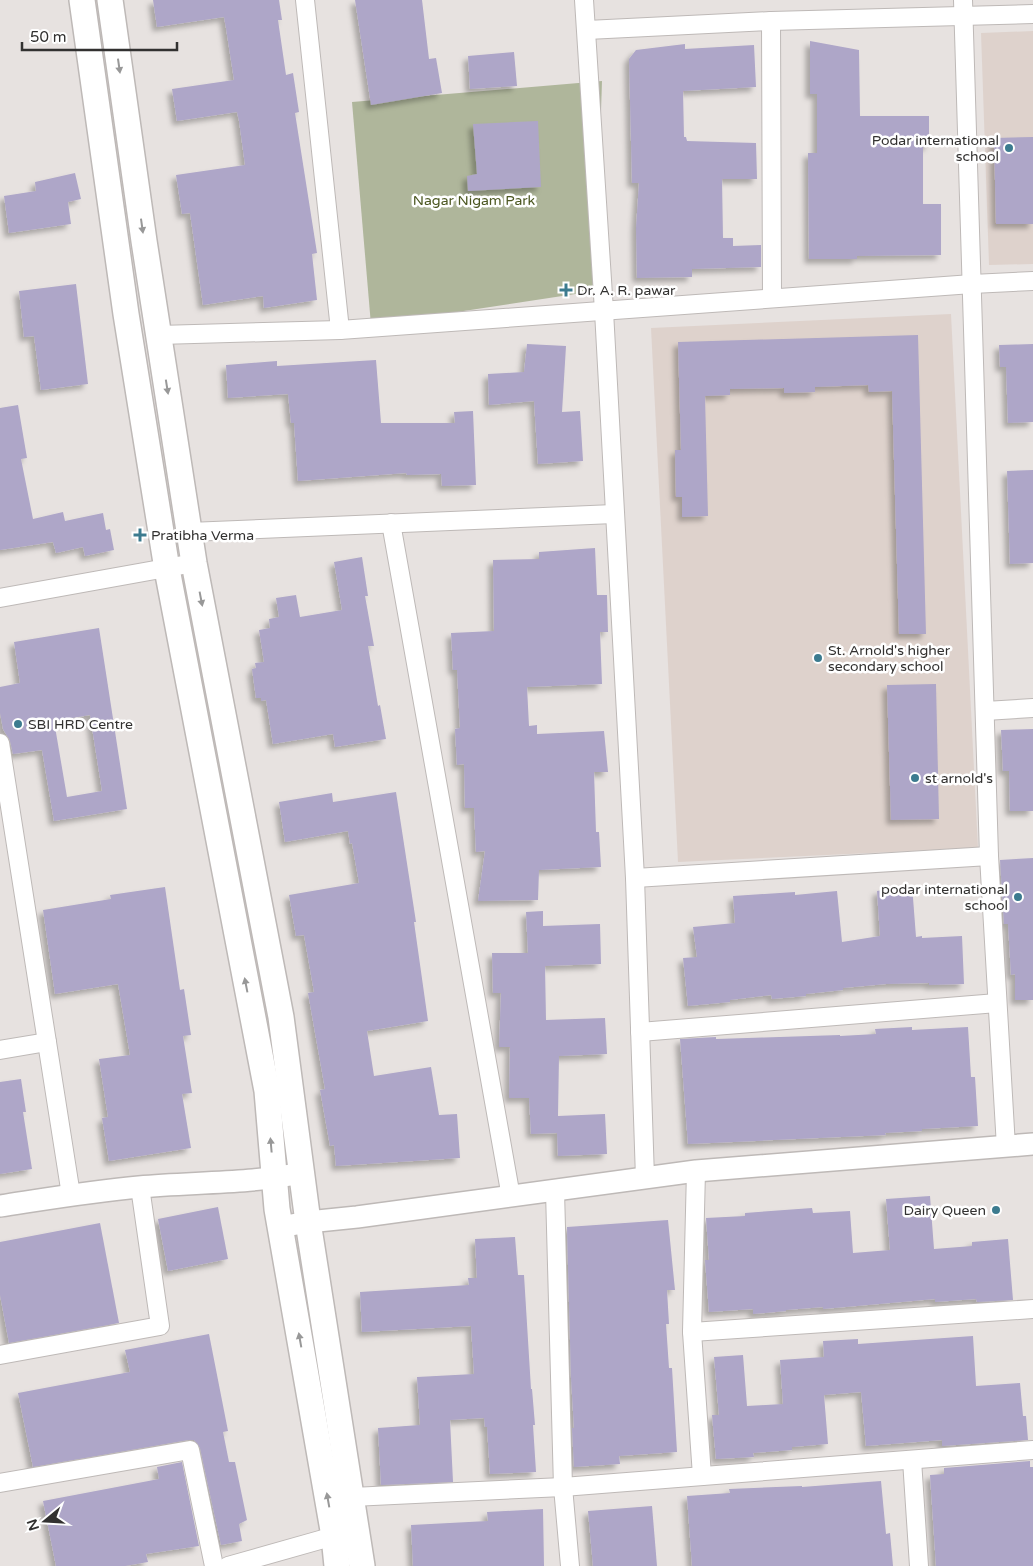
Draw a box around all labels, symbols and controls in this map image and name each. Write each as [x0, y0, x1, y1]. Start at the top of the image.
scale bar [22, 20, 178, 52]
text: 50 m [30, 28, 67, 46]
one-way arrow [116, 58, 124, 74]
place label: Podar international school [872, 132, 999, 165]
marker: Podar international school [1003, 142, 1015, 154]
park label: Nagar Nigam Park [413, 192, 536, 209]
one-way arrow [139, 219, 147, 235]
place label: Dr. A. R. pawar [577, 282, 676, 299]
marker: Dr. A. R. pawar [559, 283, 573, 297]
one-way arrow [163, 379, 171, 395]
place label: Pratibha Verma [151, 527, 254, 544]
marker: Pratibha Verma [133, 528, 147, 542]
one-way arrow [197, 592, 205, 608]
place label: St. Arnold's higher secondary school [828, 642, 951, 675]
marker: St. Arnold's higher secondary school [812, 652, 824, 664]
place label: SBI HRD Centre [28, 716, 133, 733]
marker: SBI HRD Centre [12, 718, 24, 730]
place label: st arnold's [925, 770, 993, 787]
marker: st arnold's [909, 772, 921, 784]
place label: podar international school [881, 881, 1008, 914]
marker: podar international school [1012, 891, 1024, 903]
one-way arrow [242, 976, 250, 992]
one-way arrow [267, 1137, 275, 1153]
place label: Dairy Queen [904, 1202, 986, 1219]
marker: Dairy Queen [990, 1204, 1002, 1216]
one-way arrow [295, 1332, 303, 1348]
one-way arrow [323, 1492, 331, 1508]
north arrow [20, 1496, 70, 1546]
text: N [23, 1517, 43, 1533]

